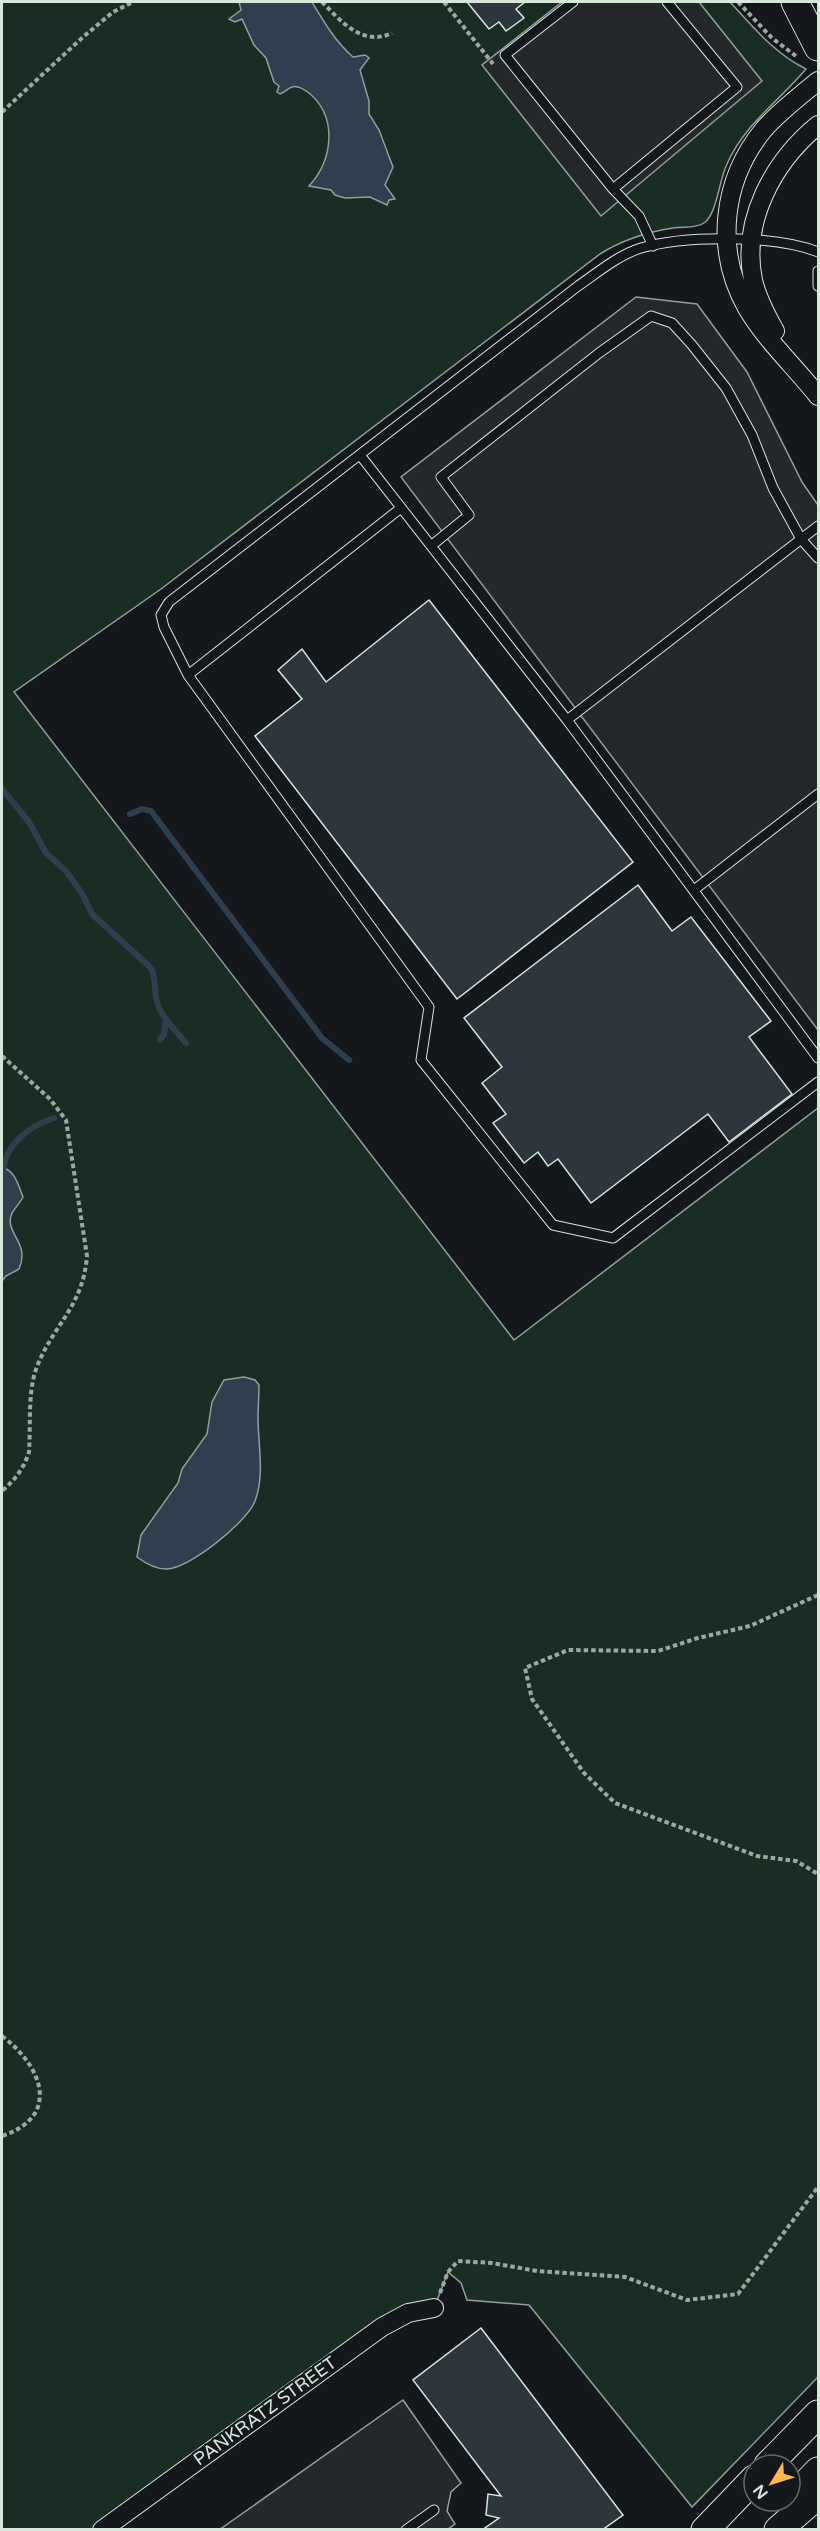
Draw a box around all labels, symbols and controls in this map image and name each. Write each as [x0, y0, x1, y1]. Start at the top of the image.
street label: PANKRATZ STREET [189, 2352, 341, 2470]
north arrow [742, 2453, 802, 2513]
text: N [749, 2480, 773, 2503]

